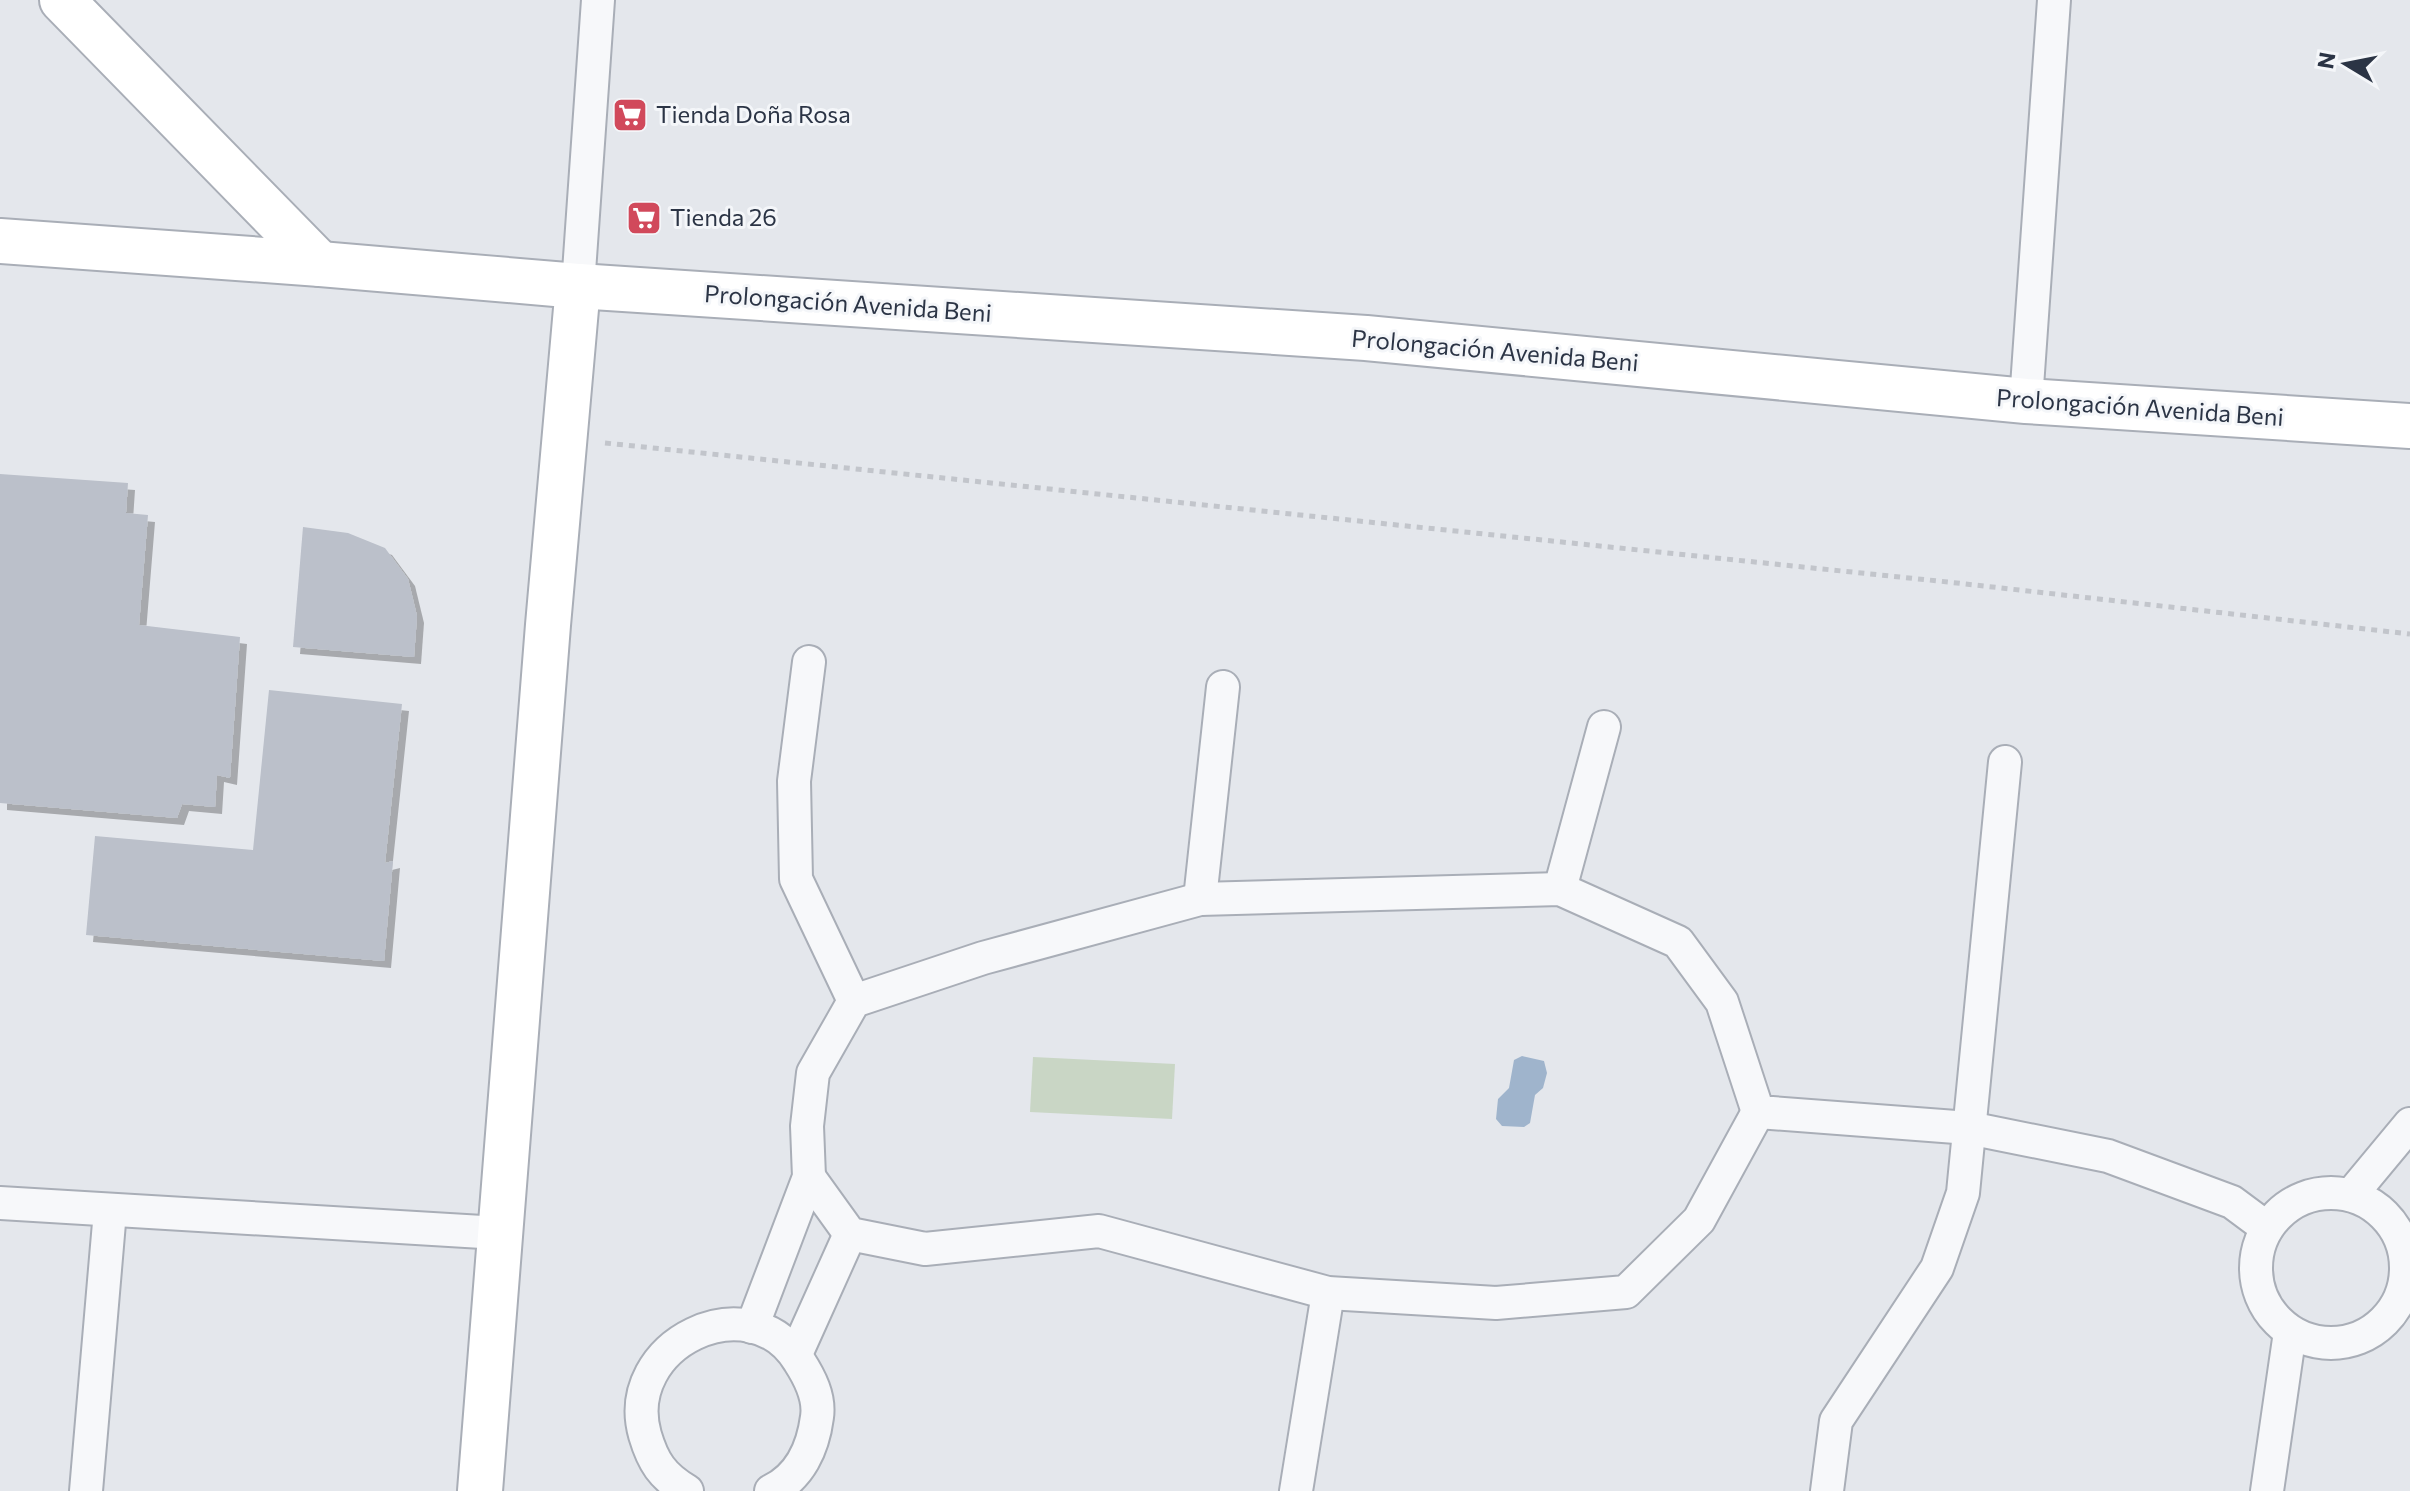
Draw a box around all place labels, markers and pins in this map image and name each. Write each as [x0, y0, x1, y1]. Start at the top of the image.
supermarket icon: Tienda Doña Rosa [611, 96, 649, 134]
place label: Tienda Doña Rosa [656, 99, 851, 128]
supermarket icon: Tienda 26 [625, 199, 663, 237]
place label: Tienda 26 [670, 202, 777, 231]

